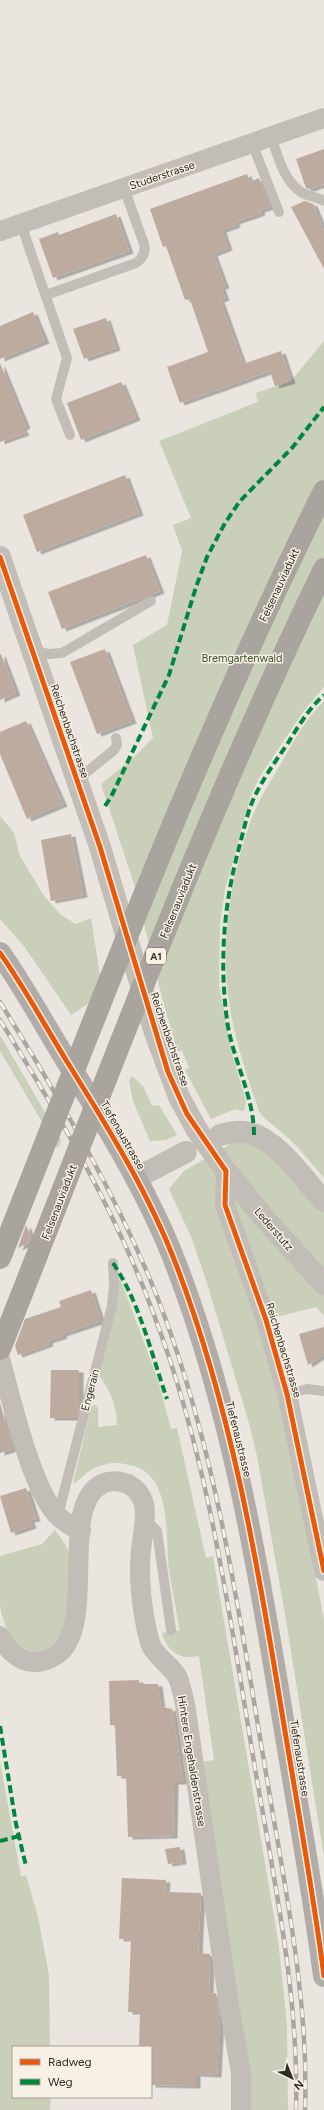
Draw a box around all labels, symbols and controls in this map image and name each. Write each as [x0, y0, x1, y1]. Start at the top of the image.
street label: Studerstrasse [128, 158, 196, 193]
street label: Felsenauviadukt [257, 547, 302, 624]
park label: Bremgartenwald [202, 652, 282, 665]
street label: Reichenbachstrasse [47, 682, 92, 780]
street label: Felsenauviadukt [158, 862, 199, 940]
road number: A1 [146, 948, 166, 964]
street label: Reichenbachstrasse [147, 990, 192, 1088]
street label: Tiefenaustrasse [98, 1098, 148, 1172]
street label: Felsenauviadukt [39, 1163, 80, 1242]
street label: Lederstutz [251, 1205, 296, 1254]
street label: Reichenbachstrasse [263, 1301, 304, 1399]
street label: Engerain [79, 1368, 102, 1413]
street label: Tiefenaustrasse [223, 1400, 254, 1478]
street label: Hintere Engehaldenstrasse [175, 1695, 208, 1827]
street label: Tiefenaustrasse [287, 1719, 312, 1797]
legend [12, 2046, 152, 2098]
text: Radweg [48, 2055, 92, 2069]
north arrow [272, 2058, 312, 2098]
text: Weg [48, 2075, 73, 2089]
text: N [291, 2077, 306, 2093]

